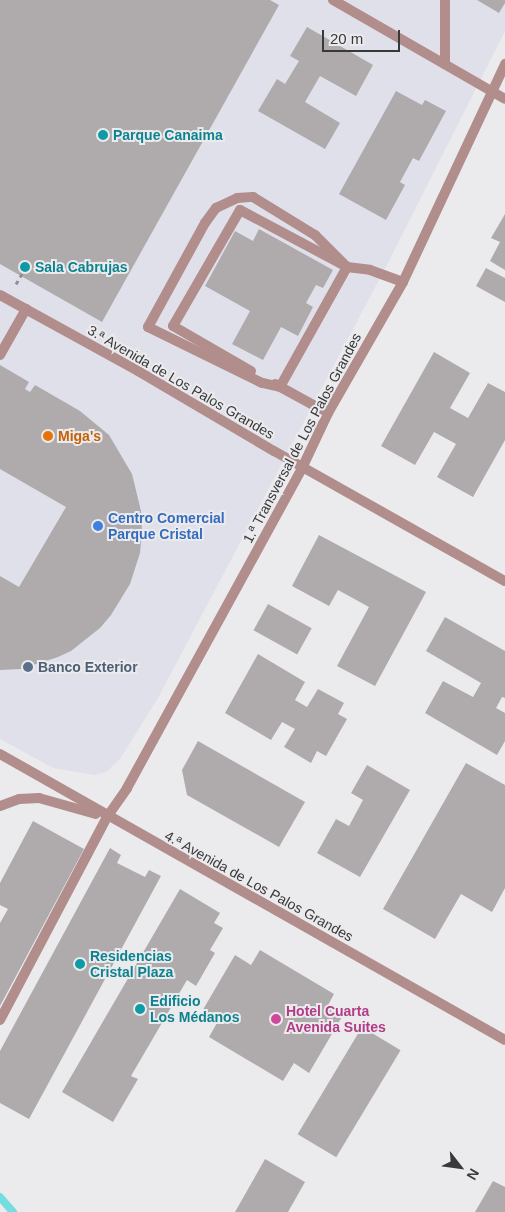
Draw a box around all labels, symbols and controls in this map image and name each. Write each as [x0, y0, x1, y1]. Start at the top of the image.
scale bar [325, 20, 402, 52]
text: 20 m [330, 30, 363, 47]
place label: Parque Canaima [113, 127, 223, 143]
marker: Parque Canaima [97, 129, 109, 141]
place label: Sala Cabrujas [35, 259, 128, 275]
marker: Sala Cabrujas [19, 261, 31, 273]
street label: 3.ª Avenida de Los Palos Grandes [84, 321, 278, 443]
street label: 1.ª Transversal de Los Palos Grandes [239, 330, 365, 546]
place label: Miga's [58, 428, 101, 444]
marker: Miga's [42, 430, 54, 442]
place label: Centro Comercial Parque Cristal [108, 510, 225, 542]
marker: Centro Comercial Parque Cristal [92, 520, 104, 532]
place label: Banco Exterior [38, 659, 138, 675]
marker: Banco Exterior [22, 661, 34, 673]
street label: 4.ª Avenida de Los Palos Grandes [162, 827, 356, 945]
place label: Residencias Cristal Plaza [90, 948, 173, 980]
marker: Residencias Cristal Plaza [74, 958, 86, 970]
place label: Edificio Los Médanos [150, 993, 239, 1026]
marker: Edificio Los Médanos [134, 1003, 146, 1015]
place label: Hotel Cuarta Avenida Suites [286, 1003, 386, 1036]
marker: Hotel Cuarta Avenida Suites [270, 1013, 282, 1025]
north arrow [435, 1142, 485, 1192]
text: N [464, 1166, 482, 1183]

